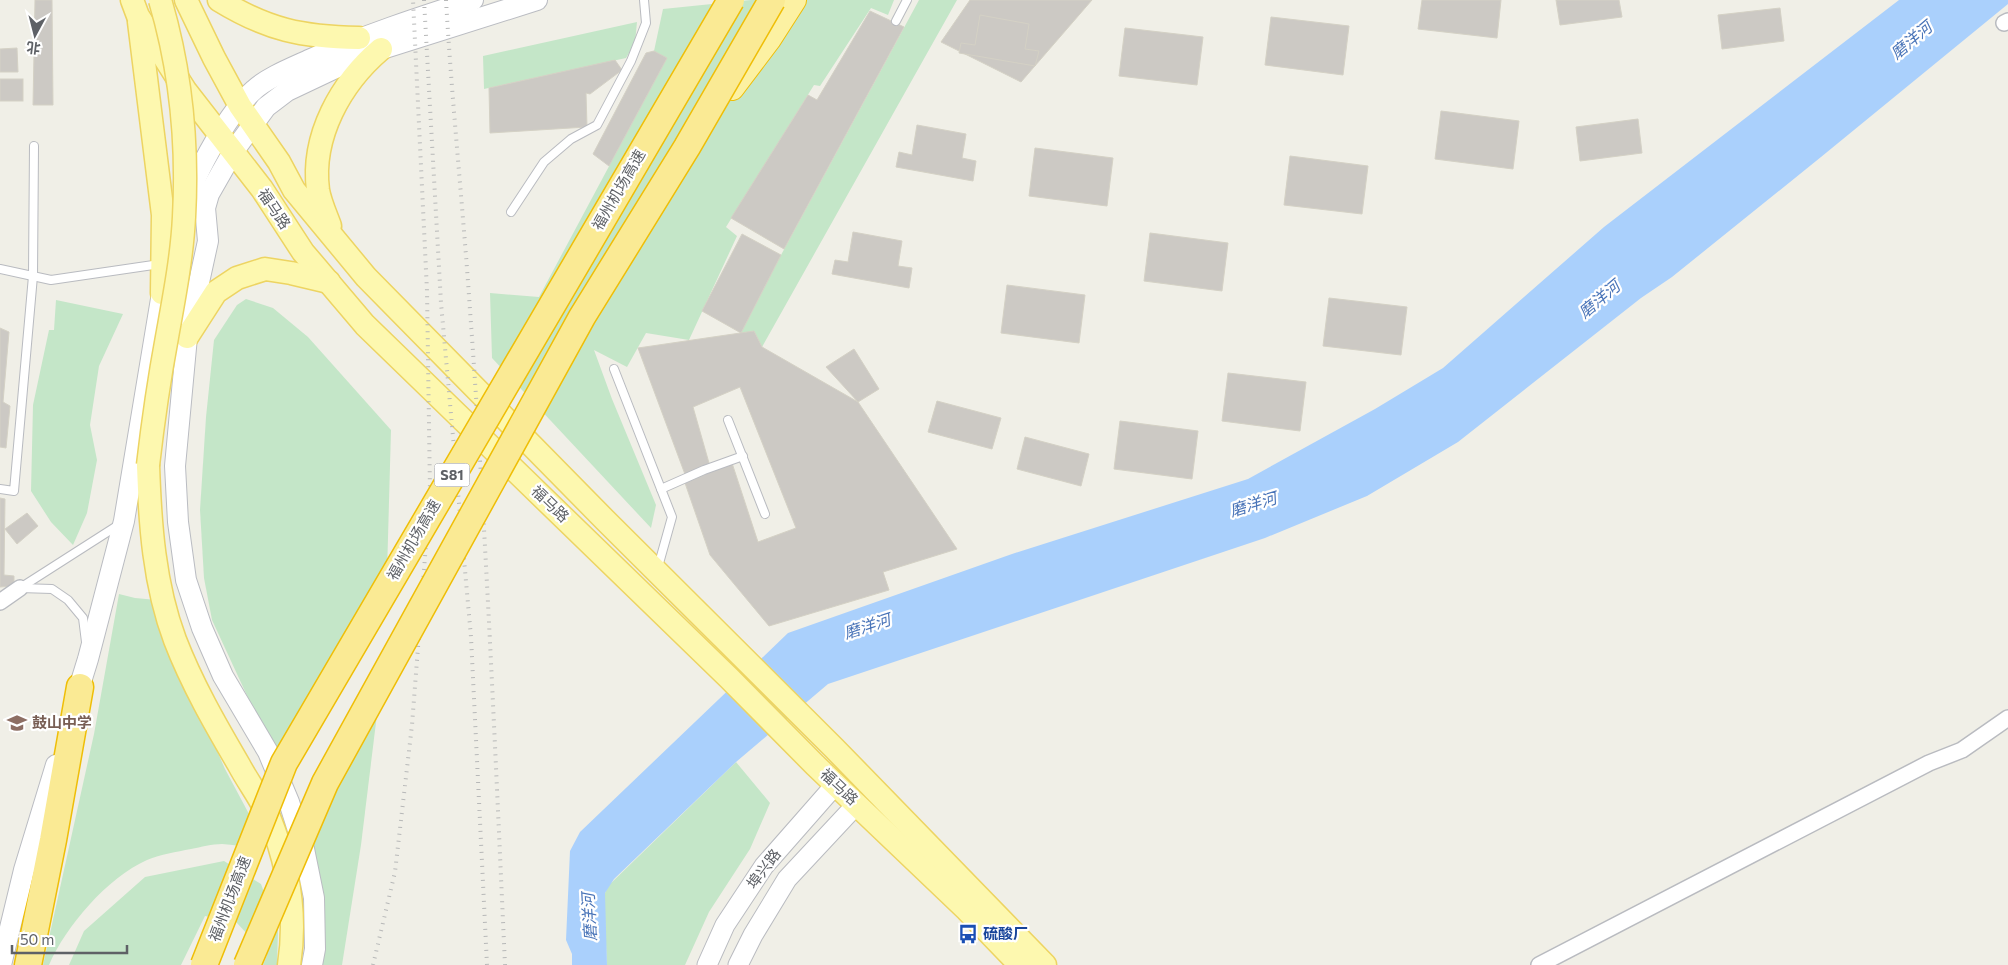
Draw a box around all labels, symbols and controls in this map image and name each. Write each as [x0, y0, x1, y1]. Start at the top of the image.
north arrow [10, 10, 60, 60]
water label: 磨洋河 [1886, 15, 1937, 62]
text: 北 [25, 39, 41, 58]
street label: 福州机场高速 [588, 146, 648, 233]
street label: 福马路 [255, 185, 295, 232]
water label: 磨洋河 [1574, 274, 1625, 321]
road number: S81 [434, 464, 470, 486]
street label: 福马路 [528, 481, 573, 525]
water label: 磨洋河 [1227, 487, 1281, 520]
street label: 福州机场高速 [383, 496, 443, 583]
water label: 磨洋河 [841, 608, 895, 642]
school or university icon: 鼓山中学 [6, 712, 28, 734]
place label: 鼓山中学 [32, 713, 92, 731]
street label: 福马路 [817, 764, 862, 808]
street label: 埠兴路 [742, 845, 784, 892]
street label: 福州机场高速 [205, 853, 254, 944]
water label: 磨洋河 [578, 890, 599, 941]
scale bar [12, 922, 128, 954]
bus stop icon: 硫酸厂 [957, 923, 979, 945]
place label: 硫酸厂 [983, 924, 1028, 942]
text: 50 m [20, 930, 54, 948]

